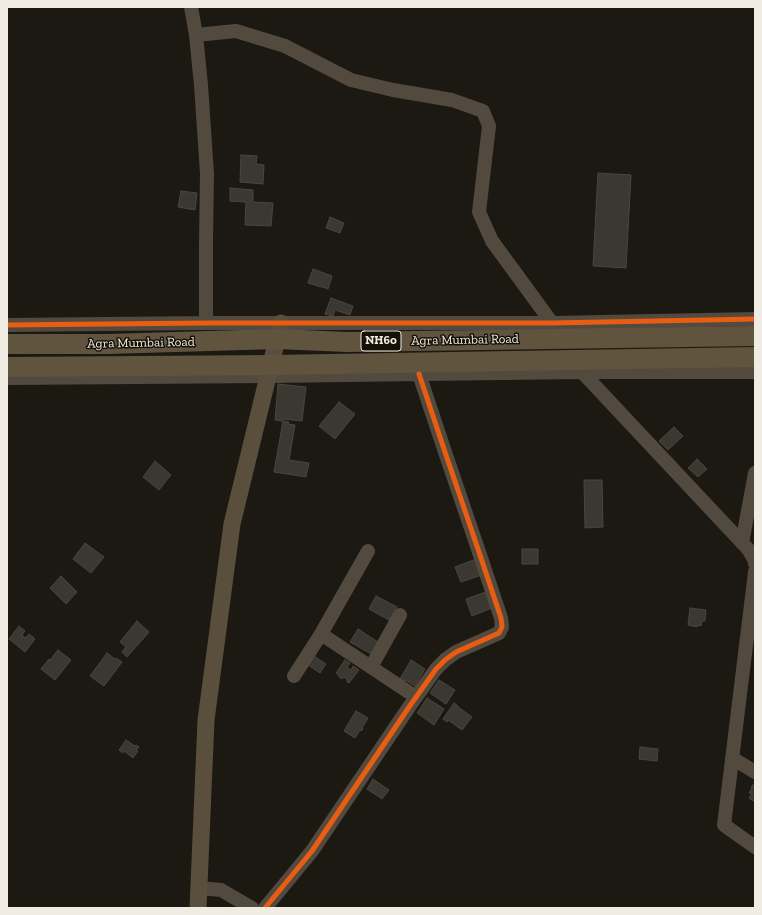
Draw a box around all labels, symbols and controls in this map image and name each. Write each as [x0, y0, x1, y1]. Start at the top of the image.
road number: NH60 [361, 331, 401, 351]
street label: Agra Mumbai Road [411, 331, 519, 349]
street label: Agra Mumbai Road [87, 334, 195, 352]

